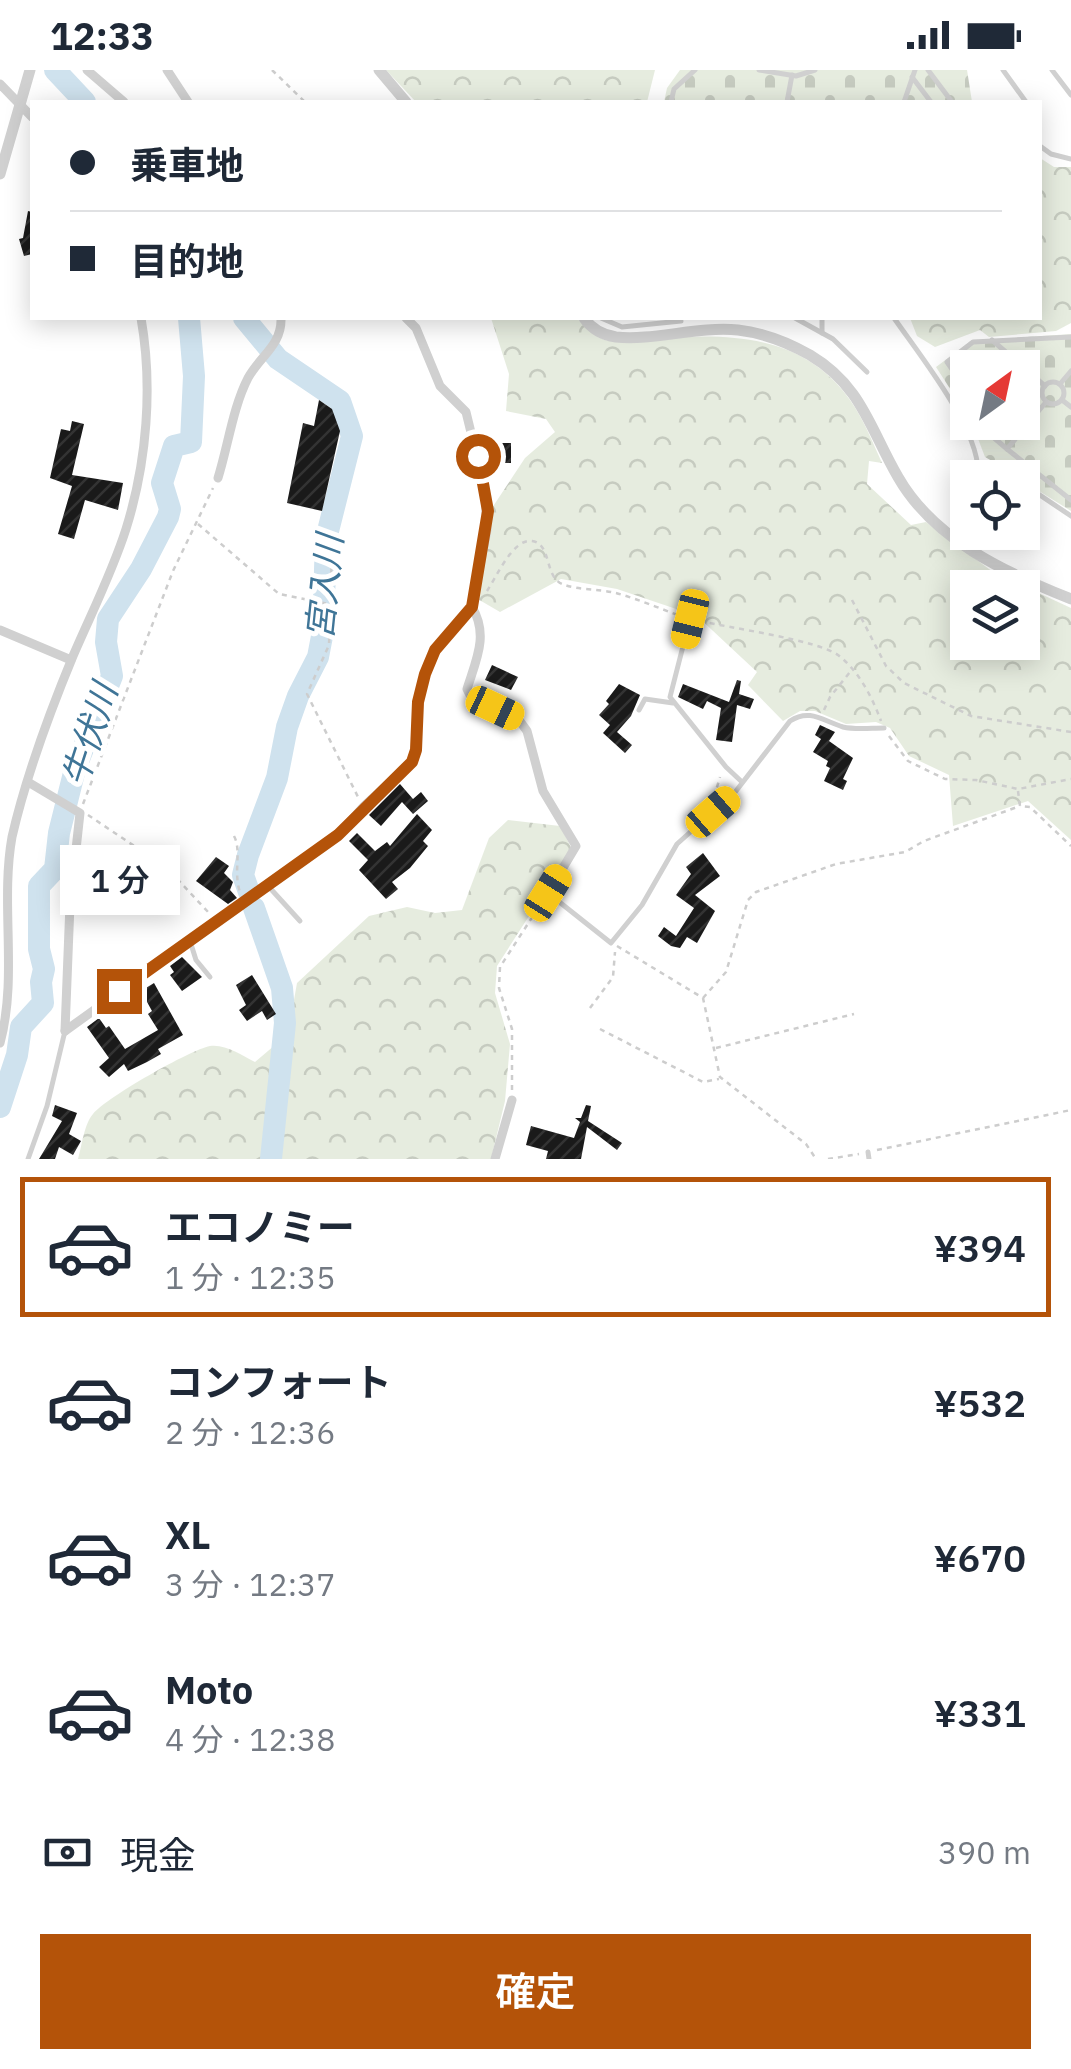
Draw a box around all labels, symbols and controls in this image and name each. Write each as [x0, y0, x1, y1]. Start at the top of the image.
text: 12:33 [50, 11, 154, 60]
text: 乗車地 [130, 140, 244, 189]
text: 目的地 [130, 236, 244, 285]
north arrow [950, 350, 1040, 440]
map controls [950, 350, 1040, 660]
route start [456, 434, 501, 479]
button: locate [950, 460, 1040, 550]
water label: 宮入川 [296, 528, 353, 642]
button: layers [950, 570, 1040, 660]
car [668, 586, 712, 652]
water label: 牛伏川 [51, 674, 128, 792]
car [461, 682, 529, 734]
car [681, 781, 745, 843]
callout: 1 分 [59, 846, 179, 916]
text: 1 分 [91, 859, 149, 901]
car [519, 860, 577, 926]
route end [97, 969, 142, 1014]
icon: car [45, 1202, 135, 1292]
text: エコノミー [165, 1202, 355, 1251]
text: ¥394 [933, 1223, 1026, 1272]
text: 1 分 · 12:35 [165, 1256, 335, 1298]
icon: car [45, 1357, 135, 1447]
text: コンフォート [165, 1357, 392, 1406]
text: ¥532 [933, 1378, 1026, 1427]
text: 2 分 · 12:36 [165, 1411, 335, 1453]
text: XL [165, 1510, 211, 1559]
icon: car [45, 1512, 135, 1602]
text: ¥670 [933, 1533, 1026, 1582]
text: 3 分 · 12:37 [165, 1563, 335, 1605]
text: Moto [165, 1665, 253, 1714]
icon: car [45, 1667, 135, 1757]
text: ¥331 [933, 1688, 1026, 1737]
text: 4 分 · 12:38 [165, 1718, 335, 1760]
icon: cash [40, 1825, 95, 1880]
text: 現金 [120, 1830, 196, 1879]
text: 390 m [938, 1831, 1031, 1873]
button: 確定 [40, 1934, 1031, 2049]

